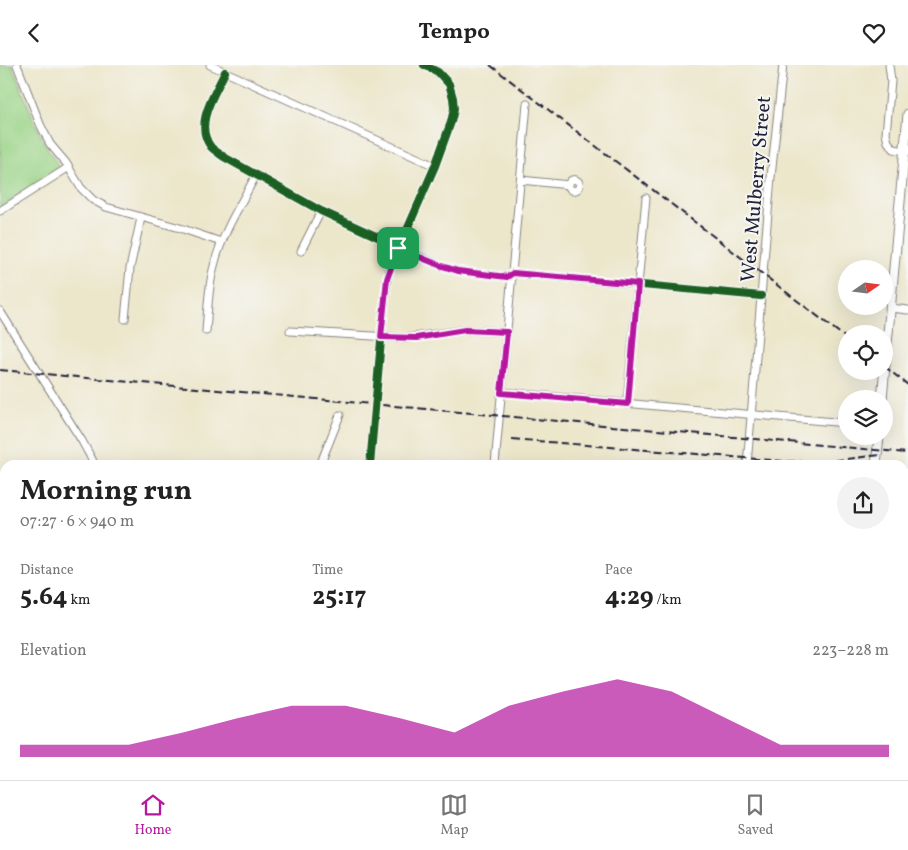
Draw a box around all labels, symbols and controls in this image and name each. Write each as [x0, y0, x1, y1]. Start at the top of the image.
text: Tempo [418, 17, 490, 48]
icon: back [20, 19, 48, 47]
icon: heart [860, 19, 888, 47]
street label: West Mulberry Street [735, 95, 779, 283]
pin [377, 227, 419, 269]
icon: arrive [384, 234, 412, 262]
north arrow [838, 260, 892, 315]
map controls [838, 260, 893, 445]
button: locate [838, 325, 893, 380]
button: layers [838, 390, 893, 445]
text: Morning run [20, 472, 192, 511]
button: share [837, 477, 889, 529]
text: 07:27 · 6 × 940 m [20, 511, 134, 533]
text: Distance [20, 561, 74, 580]
text: Time [312, 561, 343, 580]
text: Pace [605, 561, 633, 580]
text: 5.64 [20, 580, 68, 615]
text: 25:17 [312, 580, 366, 615]
text: 4:29 [605, 580, 654, 615]
text: km [68, 591, 90, 610]
text: /km [654, 591, 682, 610]
text: Elevation [20, 640, 87, 662]
text: 223–228 m [812, 640, 889, 662]
tab: Home [134, 791, 172, 840]
tab: Map [440, 791, 468, 840]
tab: Saved [737, 791, 774, 840]

